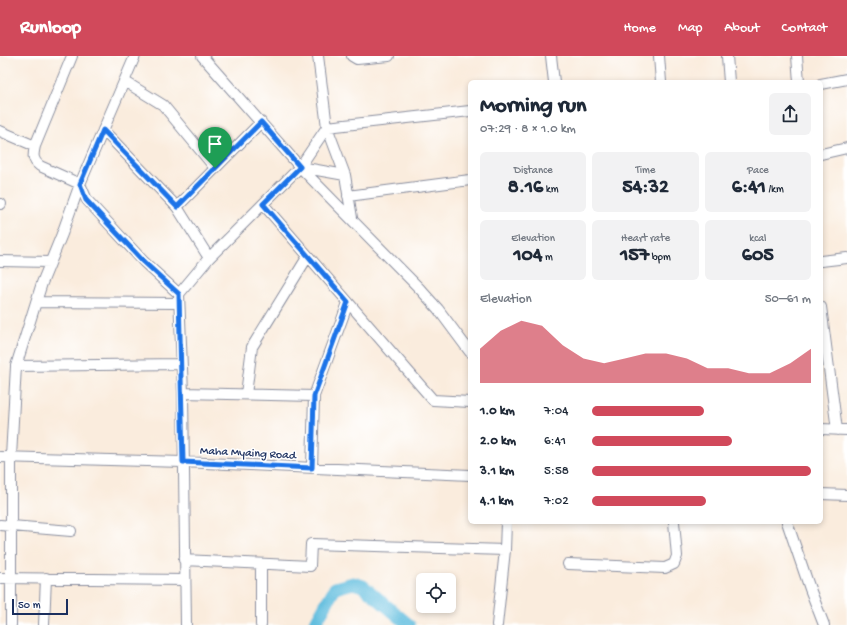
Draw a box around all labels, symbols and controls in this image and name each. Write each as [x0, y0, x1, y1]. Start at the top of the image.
text: Runloop [20, 17, 81, 40]
text: Home [624, 20, 656, 37]
text: Map [678, 20, 702, 37]
text: About [724, 20, 760, 37]
text: Contact [782, 20, 827, 37]
button: share [769, 93, 811, 135]
text: Morning run [480, 94, 586, 120]
text: 07:29 · 8 × 1.0 km [480, 122, 576, 137]
pin [198, 127, 232, 168]
icon: arrive [204, 133, 226, 155]
text: Distance [514, 165, 553, 177]
text: Time [635, 165, 656, 177]
text: Pace [747, 165, 769, 177]
text: 8.16 [508, 177, 543, 200]
text: 54:32 [622, 177, 669, 200]
text: 6:41 [732, 177, 766, 200]
text: km [543, 184, 559, 196]
text: /km [766, 184, 784, 196]
text: Elevation [511, 233, 555, 245]
text: Heart rate [621, 233, 670, 245]
text: kcal [749, 233, 766, 245]
text: 104 [514, 245, 542, 268]
text: 157 [620, 245, 649, 268]
text: 605 [742, 245, 774, 268]
text: m [542, 252, 553, 264]
text: bpm [649, 252, 671, 264]
text: Elevation [480, 292, 532, 307]
text: 50–61 m [765, 292, 811, 307]
text: 1.0 km [480, 404, 515, 419]
text: 7:04 [544, 404, 568, 419]
text: 2.0 km [480, 434, 516, 449]
text: 6:41 [544, 434, 566, 449]
street label: Maha Myaing Road [200, 444, 297, 464]
text: 3.1 km [480, 464, 514, 479]
text: 5:58 [544, 464, 569, 479]
text: 4.1 km [480, 494, 514, 509]
text: 7:02 [544, 494, 569, 509]
map controls [416, 573, 456, 613]
button: locate [416, 573, 456, 613]
scale bar [12, 597, 68, 616]
text: 50 m [18, 600, 40, 612]

